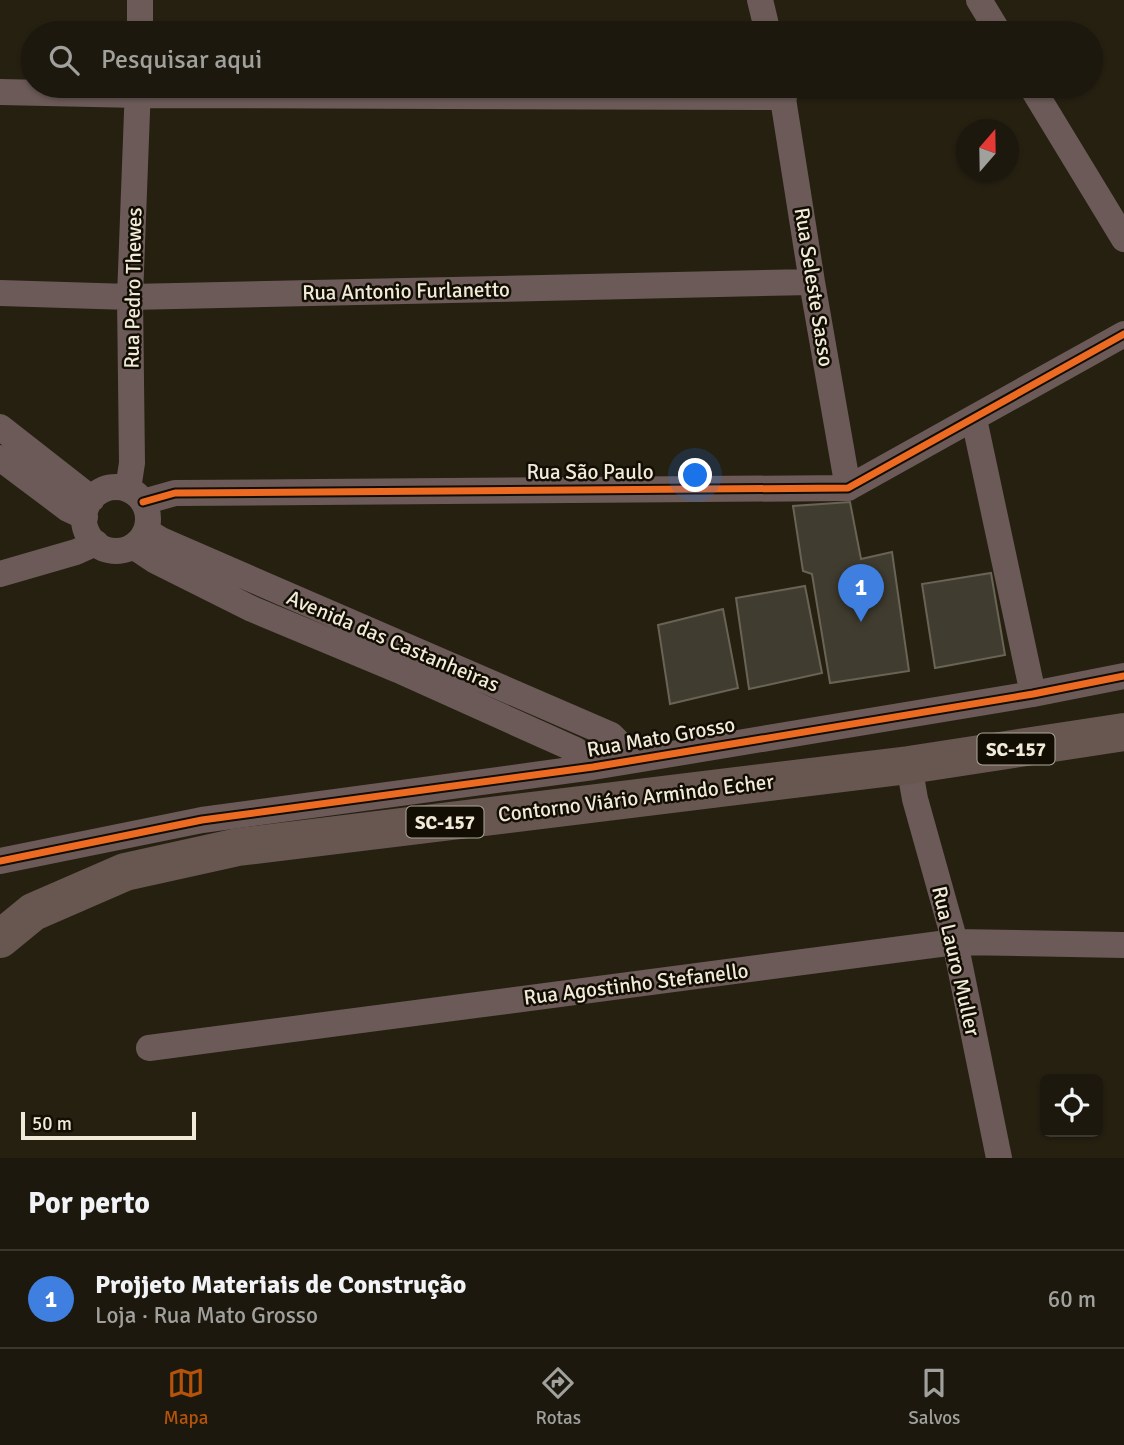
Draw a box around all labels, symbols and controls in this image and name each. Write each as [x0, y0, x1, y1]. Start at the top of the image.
search box [21, 21, 1103, 98]
icon: search [45, 41, 83, 79]
text: Pesquisar aqui [101, 44, 262, 76]
north arrow [956, 119, 1019, 182]
street label: Rua Seleste Sasso [789, 206, 839, 368]
street label: Rua Pedro Thewes [119, 207, 147, 369]
street label: Rua Antonio Furlanetto [302, 276, 510, 306]
your location [678, 458, 712, 492]
street label: Rua São Paulo [526, 459, 654, 485]
pin: 1 [838, 564, 884, 622]
street label: Avenida das Castanheiras [283, 584, 503, 698]
street label: Rua Mato Grosso [585, 711, 737, 763]
road number: SC-157 [978, 734, 1054, 764]
street label: Contorno Viário Armindo Echer [497, 768, 776, 828]
road number: SC-157 [406, 806, 484, 838]
street label: Rua Lauro Muller [926, 883, 986, 1039]
street label: Rua Agostinho Stefanello [522, 957, 750, 1011]
map controls [1040, 1074, 1103, 1137]
button: locate [1040, 1074, 1103, 1137]
scale bar [21, 1109, 196, 1141]
text: 50 m [32, 1112, 72, 1136]
text: Por perto [28, 1185, 150, 1222]
text: Projjeto Materiais de Construção [95, 1269, 466, 1301]
text: 1 [45, 1285, 57, 1314]
text: 60 m [1048, 1285, 1096, 1314]
text: Loja · Rua Mato Grosso [95, 1301, 318, 1330]
tab: Mapa [164, 1364, 208, 1430]
tab: Rotas [536, 1364, 581, 1430]
tab: Salvos [908, 1364, 960, 1430]

